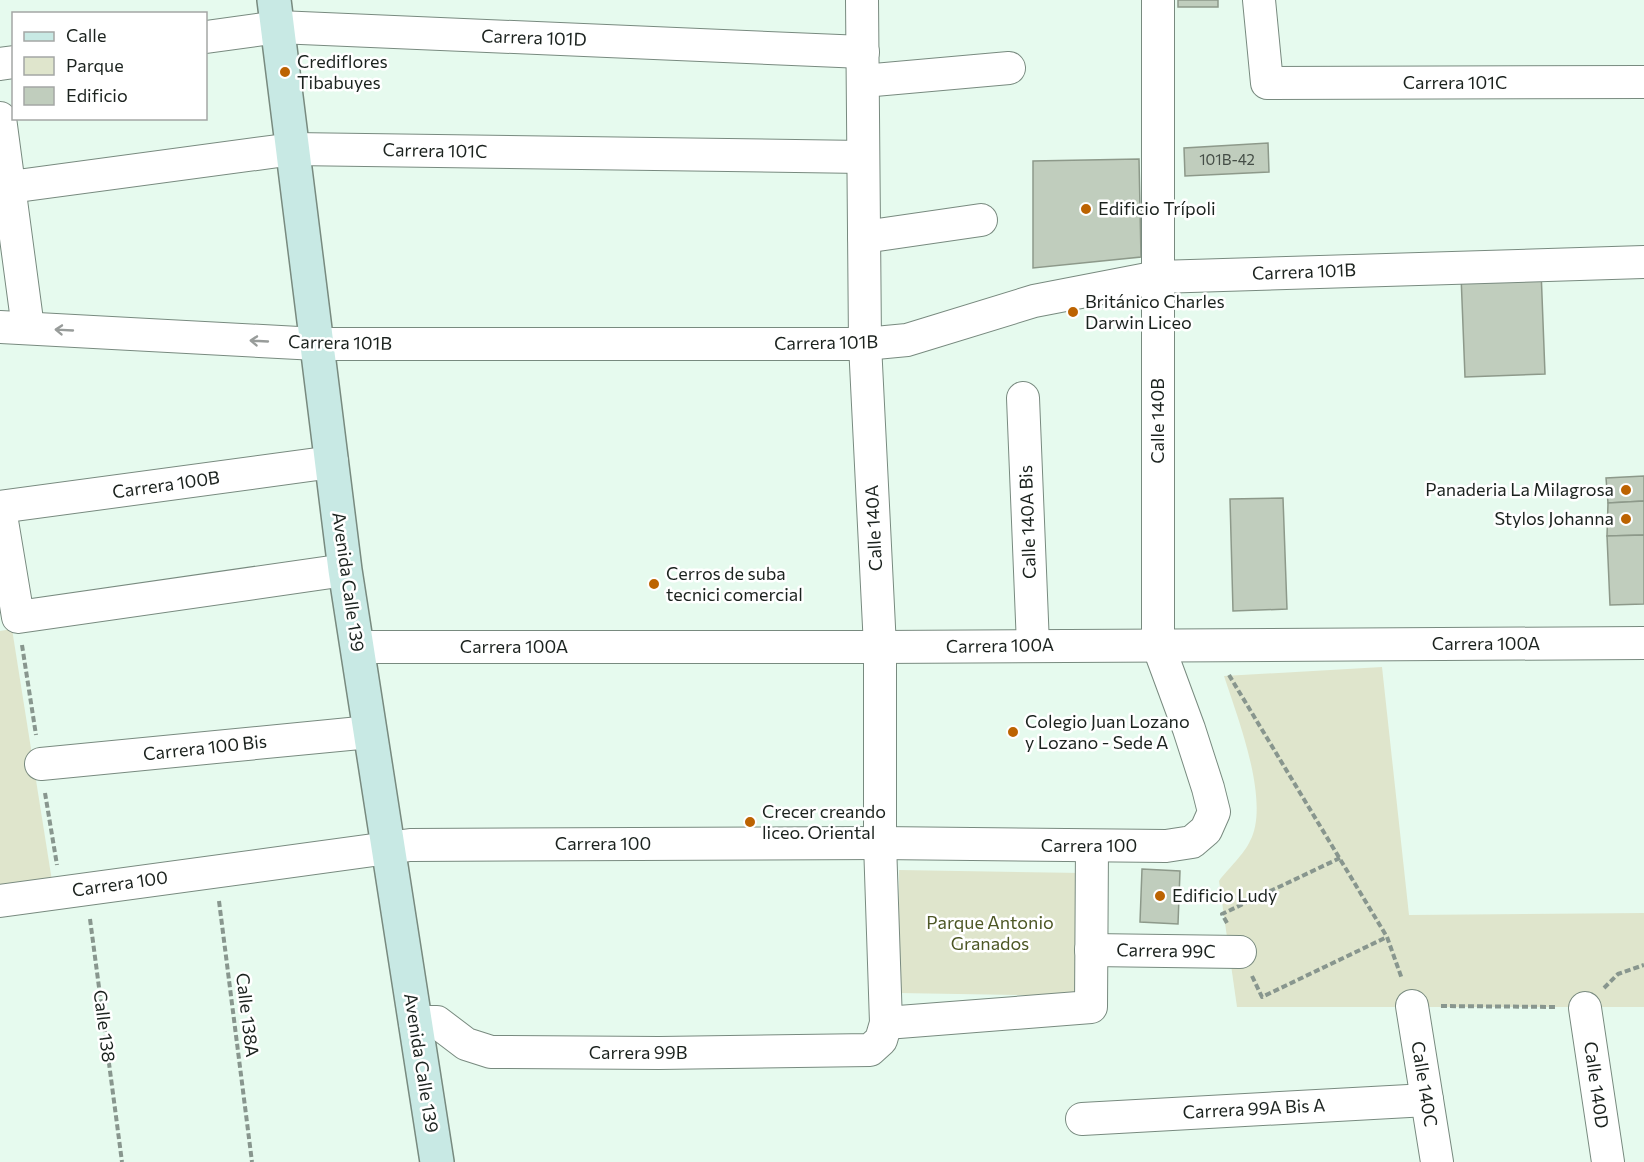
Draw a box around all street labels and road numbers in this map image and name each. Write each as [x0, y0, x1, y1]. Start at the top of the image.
street label: Carrera 101D [481, 24, 587, 50]
street label: Carrera 101C [1403, 71, 1507, 93]
street label: Carrera 101C [383, 138, 488, 162]
street label: Carrera 101B [1252, 258, 1356, 284]
street label: Carrera 101B [288, 330, 392, 354]
street label: Carrera 101B [774, 330, 878, 354]
street label: Calle 140B [1146, 378, 1168, 464]
street label: Calle 140A Bis [1014, 465, 1040, 579]
street label: Carrera 100B [111, 466, 221, 502]
street label: Calle 140A [860, 484, 886, 572]
street label: Avenida Calle 139 [328, 510, 370, 653]
street label: Carrera 100A [1432, 632, 1540, 654]
street label: Carrera 100A [946, 633, 1054, 657]
street label: Carrera 100A [460, 635, 568, 657]
street label: Carrera 100 Bis [142, 730, 268, 764]
street label: Carrera 100 [555, 832, 651, 854]
street label: Carrera 100 [1041, 834, 1137, 856]
street label: Carrera 100 [71, 865, 169, 901]
street label: Carrera 99C [1116, 938, 1216, 962]
street label: Calle 138A [232, 971, 264, 1058]
street label: Calle 138 [90, 988, 120, 1063]
street label: Avenida Calle 139 [400, 991, 444, 1134]
street label: Calle 140C [1407, 1039, 1443, 1128]
street label: Calle 140D [1580, 1040, 1614, 1130]
street label: Carrera 99B [589, 1041, 687, 1063]
street label: Carrera 99A Bis A [1182, 1093, 1326, 1123]

